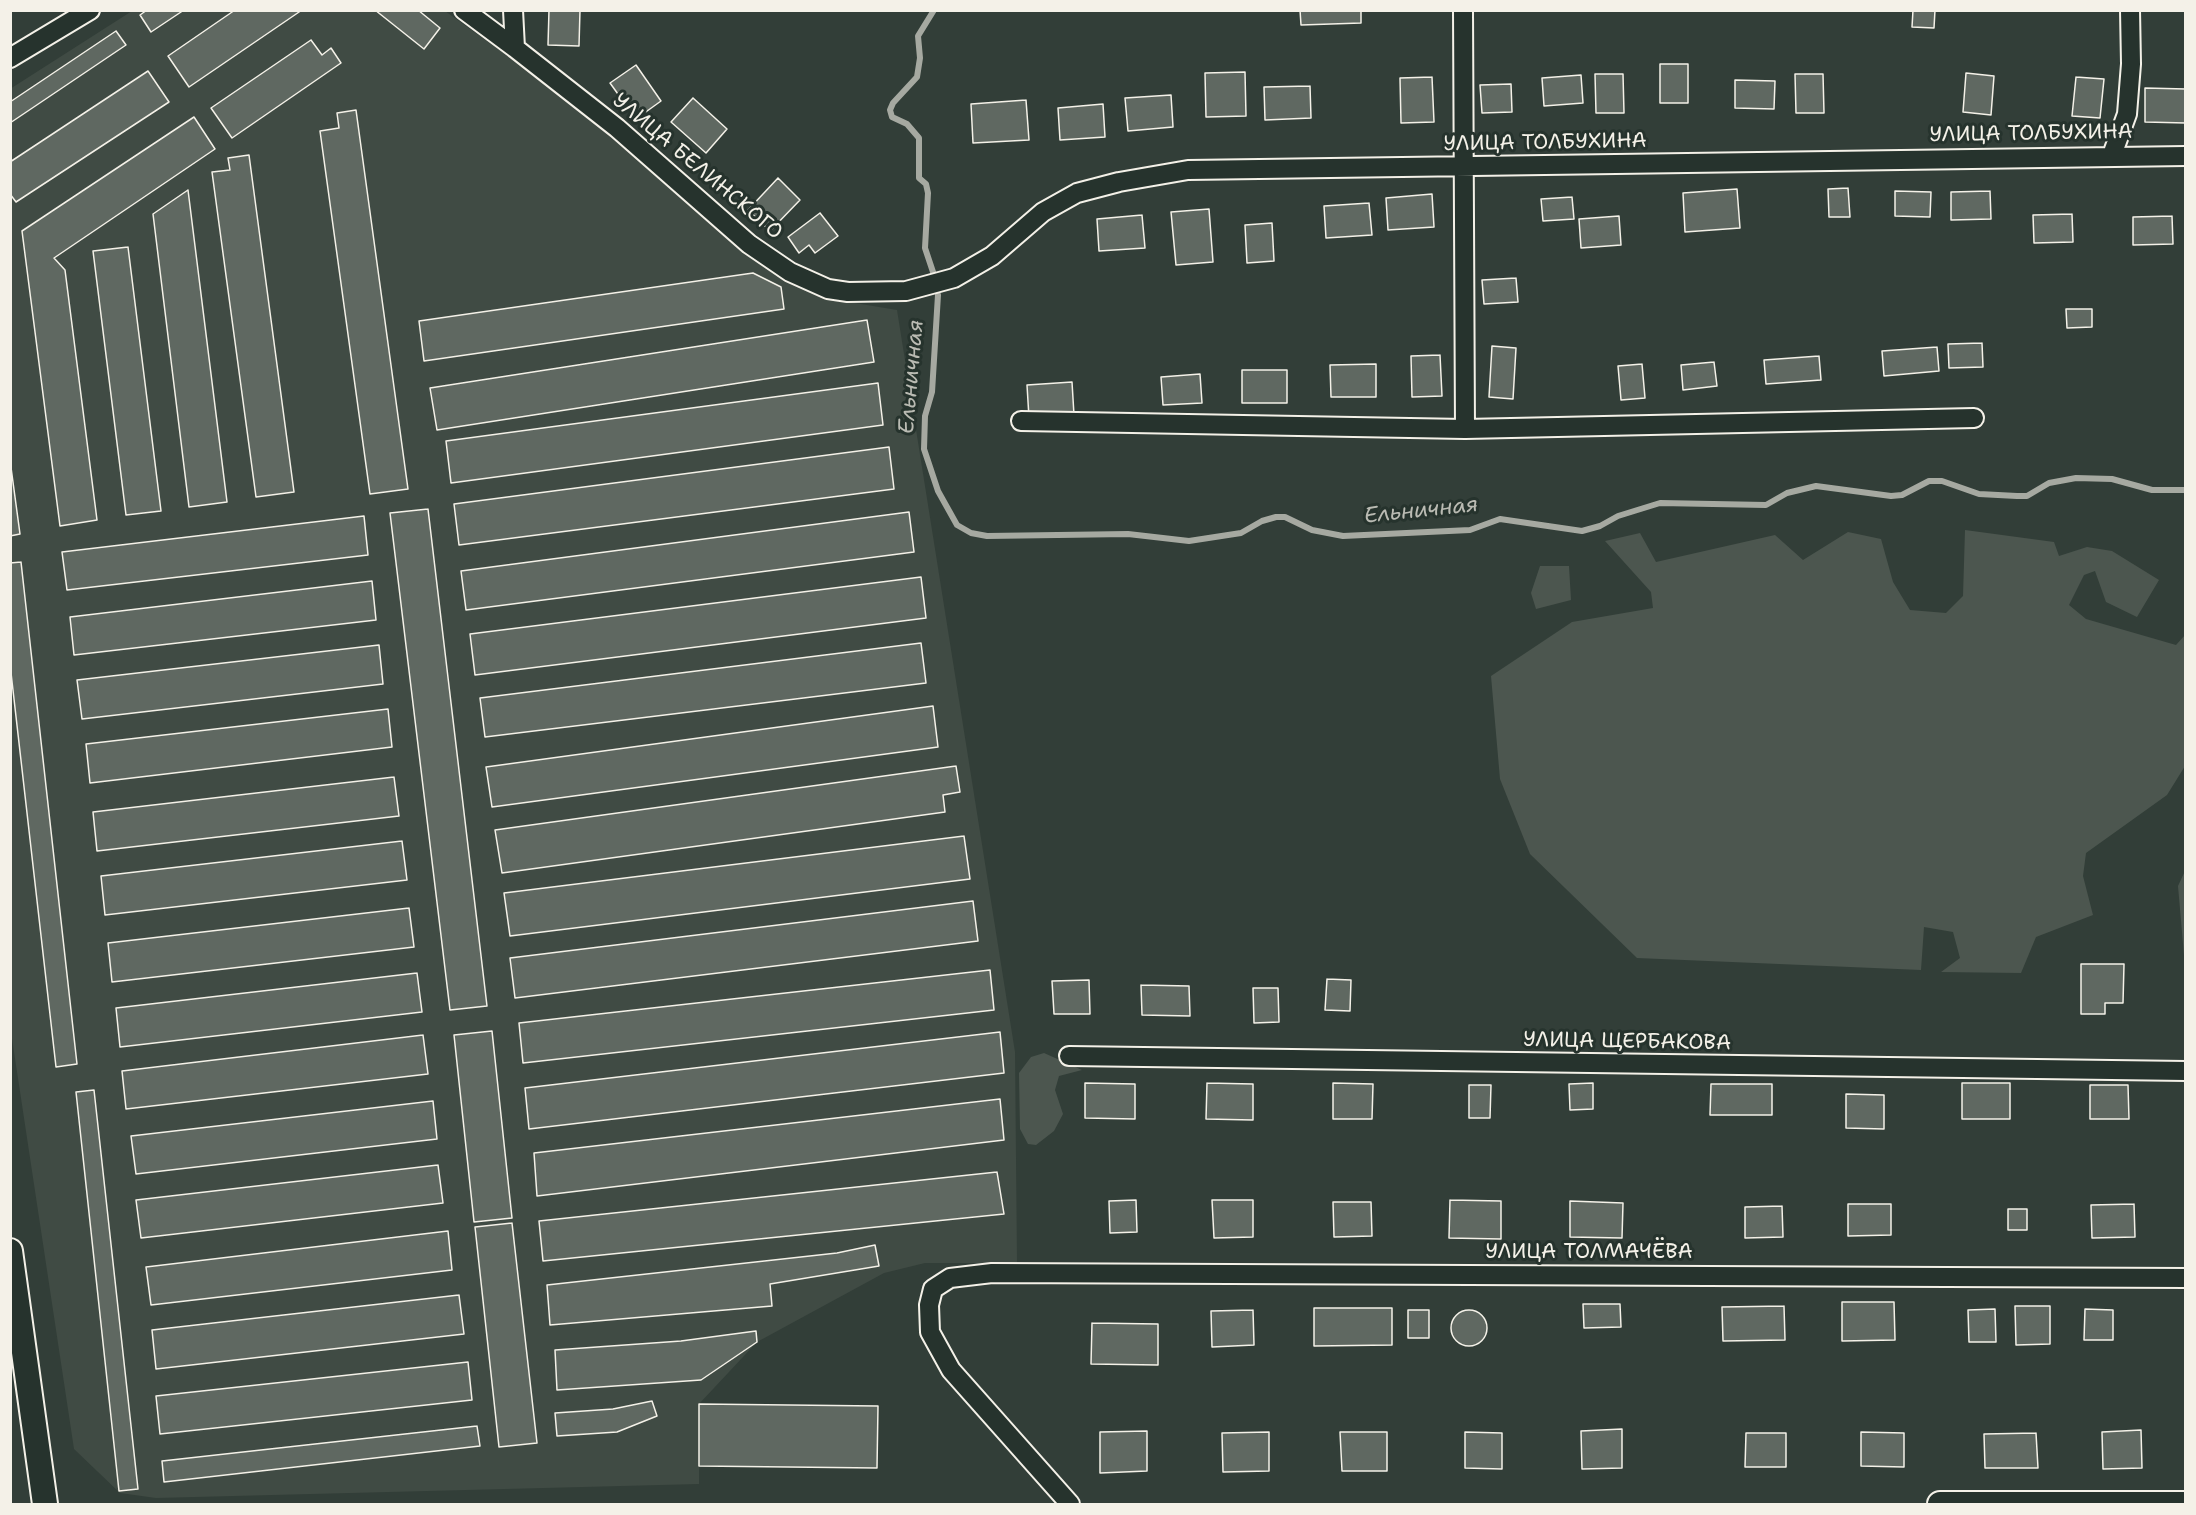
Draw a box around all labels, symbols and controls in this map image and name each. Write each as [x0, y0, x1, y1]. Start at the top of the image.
street label: УЛИЦА БЕЛИНСКОГО [607, 89, 787, 245]
street label: УЛИЦА ТОЛБУХИНА [1929, 120, 2133, 148]
street label: УЛИЦА ТОЛБУХИНА [1443, 129, 1647, 157]
water label: Ельничная [894, 319, 930, 435]
water label: Ельничная [1363, 492, 1479, 530]
street label: УЛИЦА ЩЕРБАКОВА [1523, 1028, 1731, 1056]
street label: УЛИЦА ТОЛМАЧЁВА [1485, 1240, 1693, 1266]

